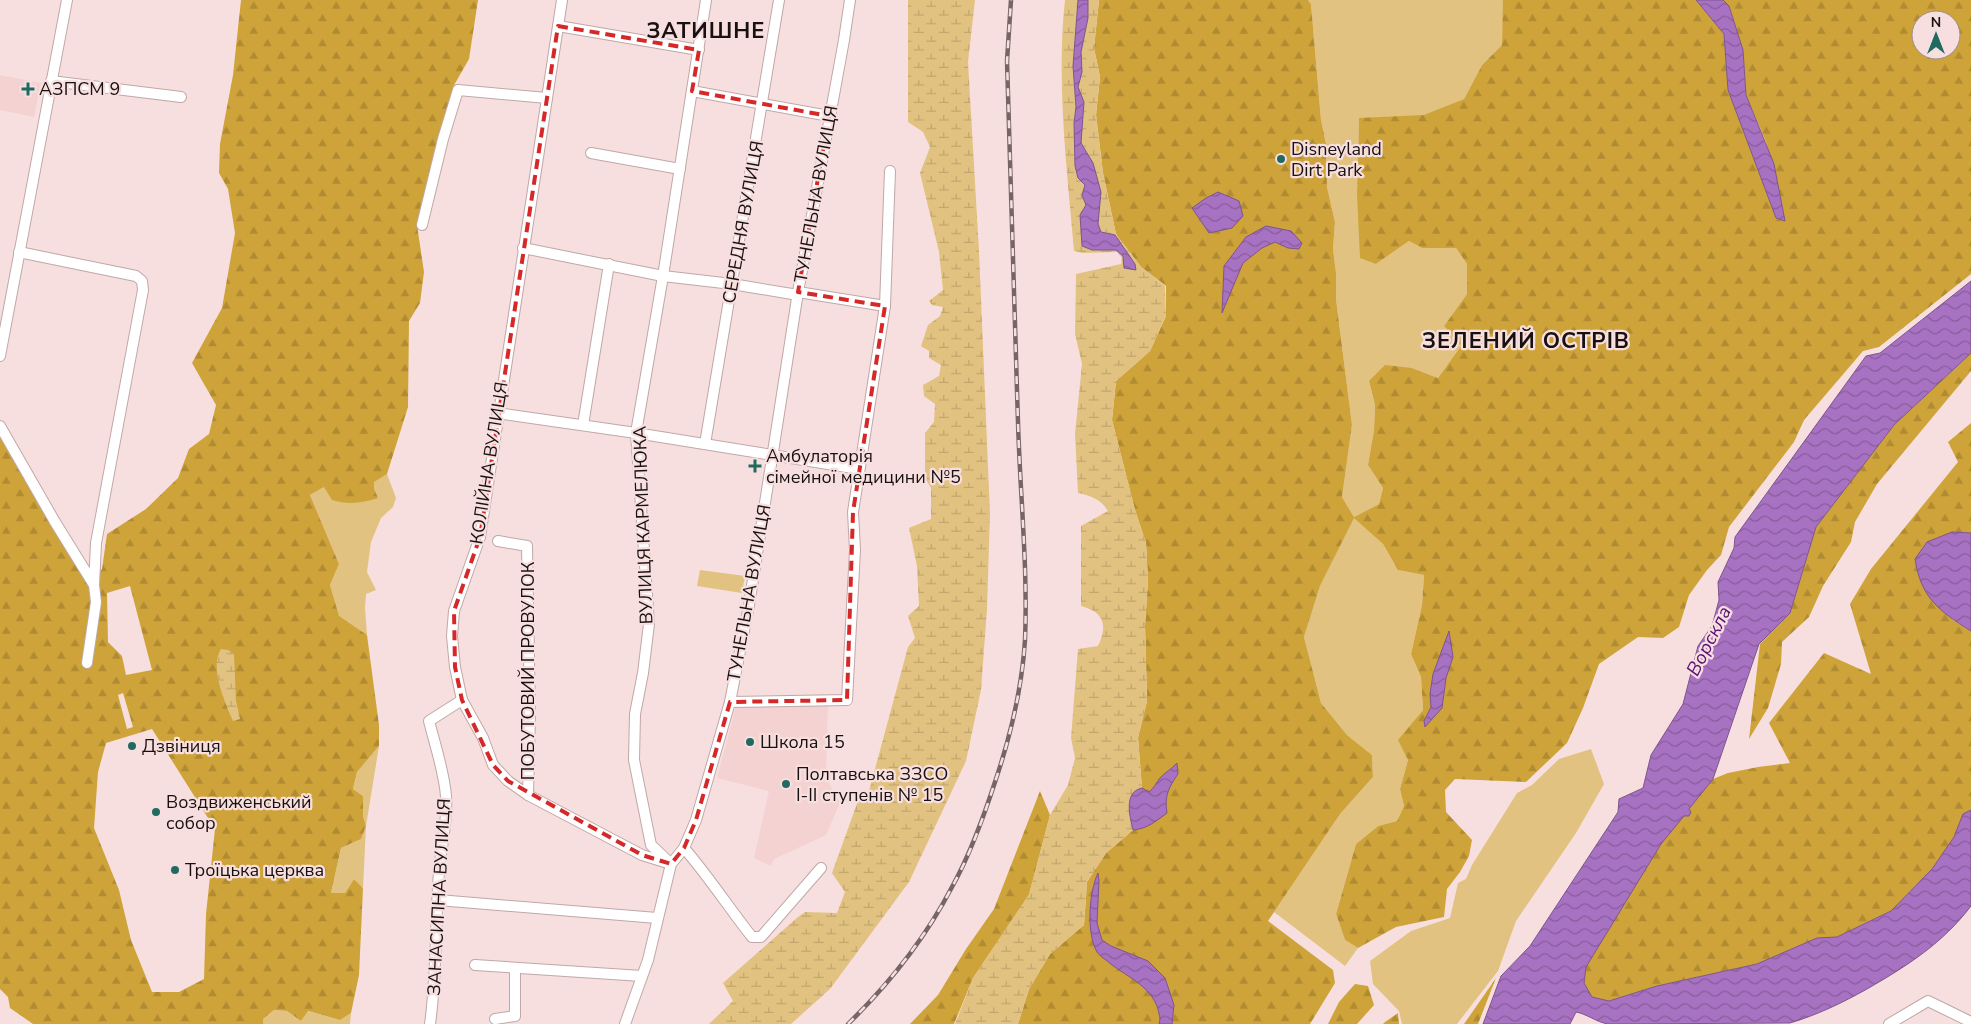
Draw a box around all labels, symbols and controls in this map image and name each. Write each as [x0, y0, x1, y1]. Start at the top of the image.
north arrow [1911, 10, 1961, 60]
text: N [1931, 13, 1941, 32]
district label: ЗАТИШНЕ [646, 16, 766, 46]
place label: АЗПСМ 9 [39, 77, 120, 101]
marker: АЗПСМ 9 [21, 82, 35, 96]
street label: ТУНЕЛЬНА ВУЛИЦЯ [789, 104, 843, 284]
place label: Disneyland Dirt Park [1291, 137, 1382, 182]
street label: СЕРЕДНЯ ВУЛИЦЯ [717, 139, 769, 305]
marker: Disneyland Dirt Park [1275, 153, 1287, 165]
district label: ЗЕЛЕНИЙ ОСТРІВ [1422, 326, 1630, 356]
street label: КОЛІЙНА ВУЛИЦЯ [464, 380, 514, 546]
street label: ВУЛИЦЯ КАРМЕЛЮКА [628, 425, 658, 625]
place label: Амбулаторія сімейної медицини №5 [766, 444, 961, 489]
marker: Амбулаторія сімейної медицини №5 [748, 459, 762, 473]
street label: ТУНЕЛЬНА ВУЛИЦЯ [722, 503, 776, 683]
street label: ПОБУТОВИЙ ПРОВУЛОК [516, 561, 540, 780]
water label: Ворскла [1680, 602, 1738, 680]
place label: Школа 15 [760, 730, 845, 754]
place label: Дзвіниця [142, 734, 221, 758]
marker: Школа 15 [744, 736, 756, 748]
marker: Дзвіниця [126, 740, 138, 752]
place label: Полтавська ЗЗСО І-ІІ ступенів № 15 [796, 762, 948, 807]
marker: Полтавська ЗЗСО І-ІІ ступенів № 15 [780, 778, 792, 790]
place label: Воздвиженський собор [166, 790, 312, 835]
street label: ЗАНАСИПНА ВУЛИЦЯ [422, 798, 456, 996]
marker: Воздвиженський собор [150, 806, 162, 818]
place label: Троїцька церква [185, 858, 324, 882]
marker: Троїцька церква [169, 864, 181, 876]

